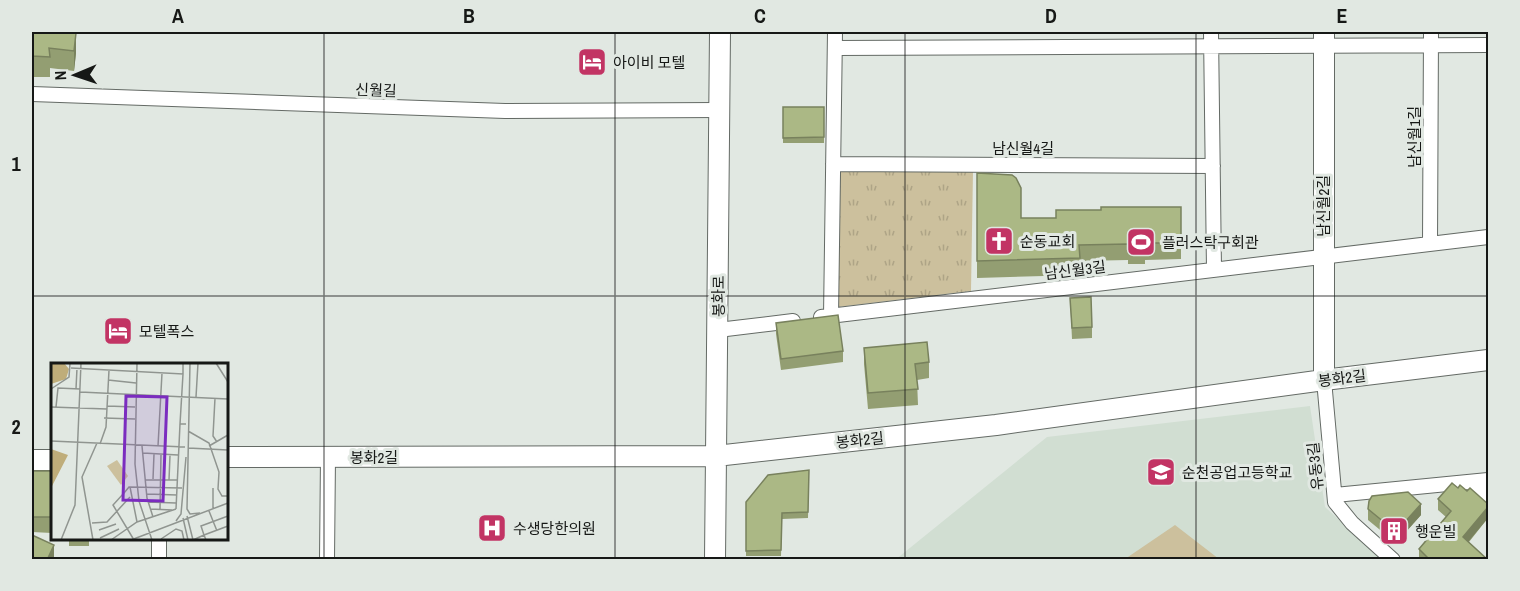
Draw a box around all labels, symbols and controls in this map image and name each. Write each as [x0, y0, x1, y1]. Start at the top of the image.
text: A [172, 2, 184, 29]
text: B [463, 2, 475, 29]
text: C [754, 2, 766, 29]
text: D [1045, 2, 1057, 29]
text: E [1337, 2, 1348, 29]
north arrow [45, 45, 105, 105]
hotel icon: 아이비 모텔 [576, 46, 608, 78]
place label: 아이비 모텔 [613, 52, 685, 73]
text: N [49, 70, 71, 81]
street label: 신월길 [355, 79, 397, 101]
street label: 남신월1길 [1404, 106, 1425, 168]
street label: 남신월4길 [992, 138, 1054, 159]
text: 1 [11, 150, 21, 177]
street label: 남신월2길 [1313, 175, 1334, 237]
church icon: 순동교회 [983, 225, 1015, 257]
sports icon: 플러스탁구회관 [1125, 226, 1157, 258]
place label: 순동교회 [1020, 231, 1075, 252]
place label: 플러스탁구회관 [1162, 232, 1259, 253]
street label: 남신월3길 [1043, 256, 1107, 284]
street label: 봉화로 [708, 275, 729, 317]
hotel icon: 모텔폭스 [102, 315, 134, 347]
place label: 모텔폭스 [139, 321, 194, 342]
inset map [51, 363, 228, 540]
street label: 봉화2길 [1317, 365, 1367, 391]
text: 2 [11, 413, 21, 440]
street label: 봉화2길 [835, 427, 885, 453]
street label: 유동3길 [1302, 441, 1328, 491]
street label: 봉화2길 [350, 447, 398, 468]
school or university icon: 순천공업고등학교 [1145, 456, 1177, 488]
place label: 순천공업고등학교 [1182, 462, 1292, 483]
hospital icon: 수생당한의원 [476, 512, 508, 544]
building icon: 행운빌 [1378, 515, 1410, 547]
place label: 수생당한의원 [513, 518, 596, 539]
place label: 행운빌 [1415, 521, 1456, 542]

